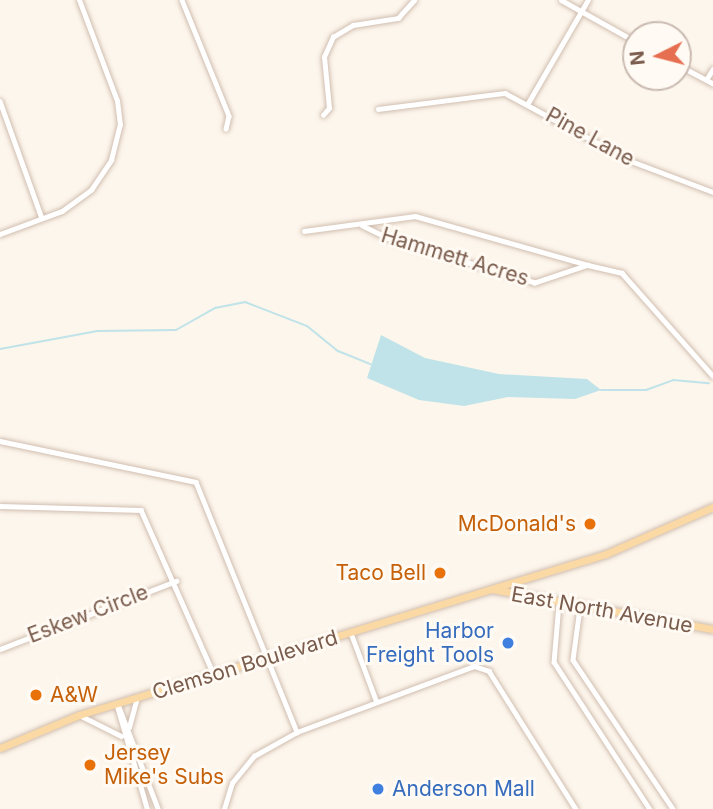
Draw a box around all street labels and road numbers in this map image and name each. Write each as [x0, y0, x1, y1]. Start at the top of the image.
street label: Pine Lane [541, 102, 639, 172]
street label: Hammett Acres [378, 223, 532, 291]
street label: Eskew Circle [24, 579, 152, 649]
street label: East North Avenue [509, 582, 695, 638]
street label: Clemson Boulevard [149, 625, 341, 705]

